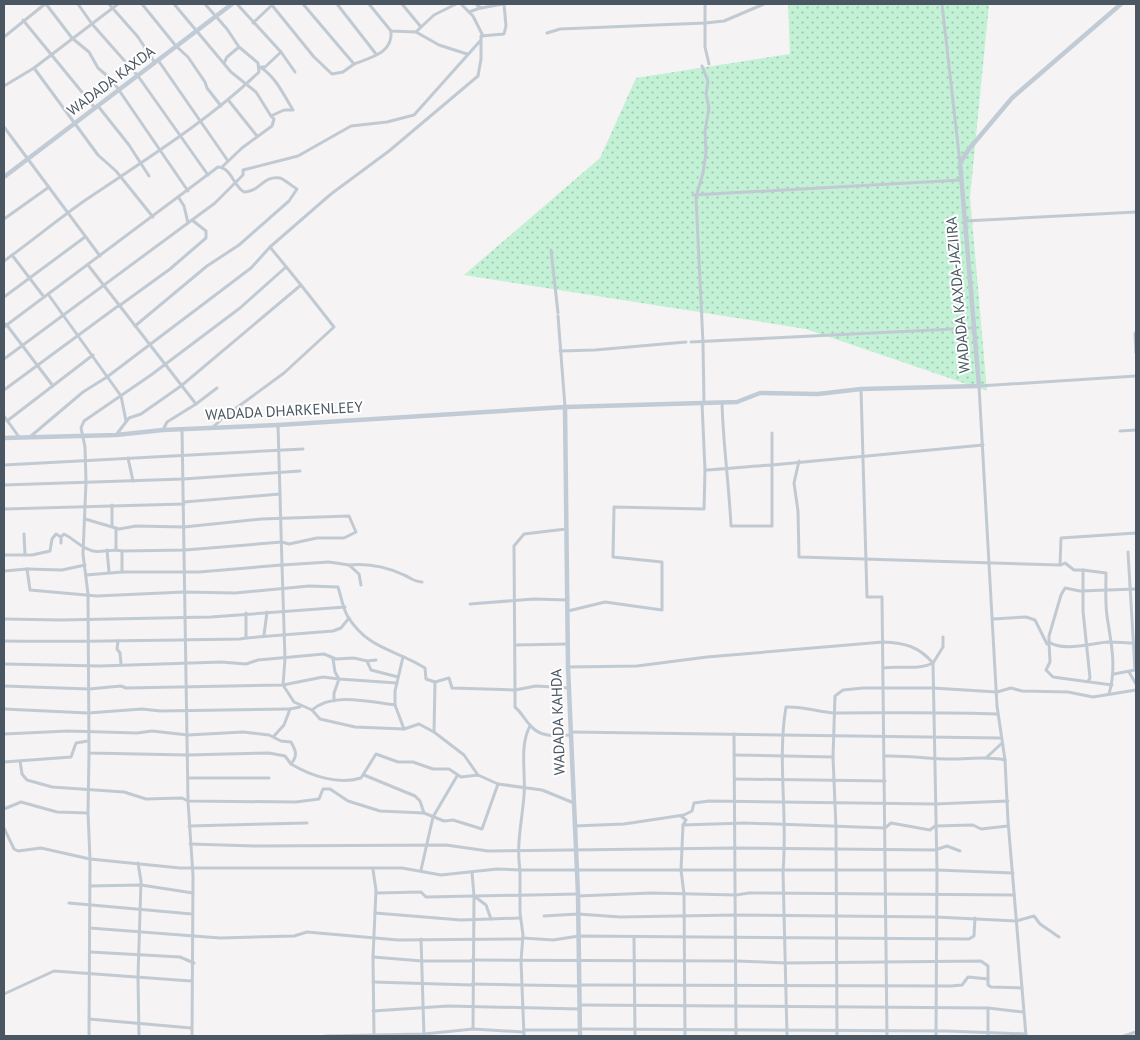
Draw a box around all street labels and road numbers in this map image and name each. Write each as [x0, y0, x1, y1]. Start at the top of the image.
street label: WADADA KAXDA [63, 41, 159, 120]
street label: WADADA KAXDA-JAZIIRA [941, 216, 974, 374]
street label: WADADA DHARKENLEEY [205, 397, 364, 424]
street label: WADADA KAHDA [546, 668, 569, 775]

